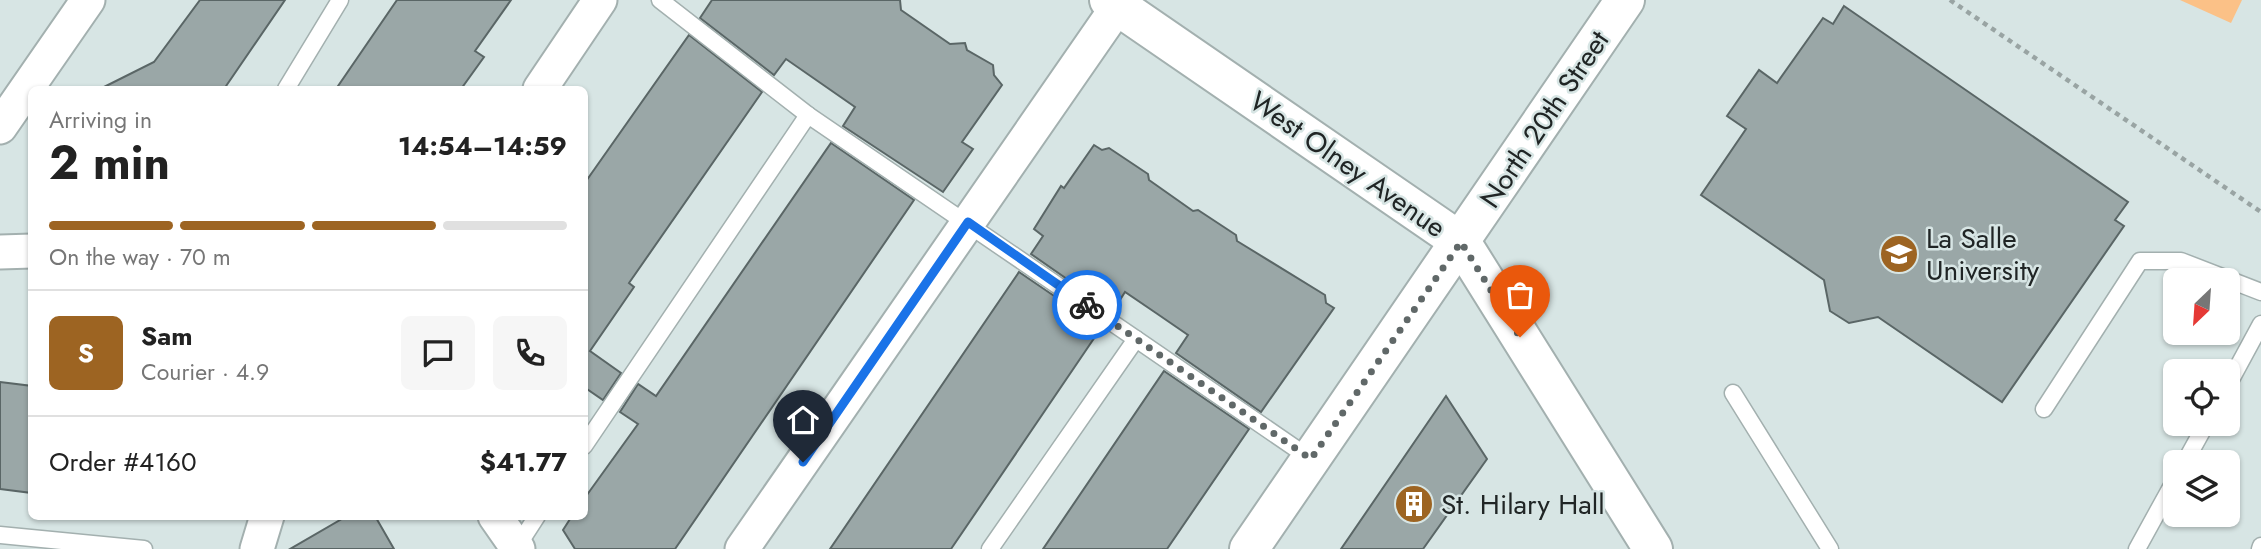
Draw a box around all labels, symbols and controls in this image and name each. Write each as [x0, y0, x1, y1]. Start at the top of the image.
street label: North 20th Street [1470, 22, 1619, 216]
street label: West Olney Avenue [1241, 81, 1454, 248]
text: Arriving in [49, 103, 152, 137]
text: 14:54–14:59 [398, 127, 567, 165]
text: 2 min [49, 130, 170, 196]
place label: La Salle University [1926, 218, 2040, 291]
school or university icon: La Salle University [1878, 233, 1920, 275]
text: On the way · 70 m [49, 240, 231, 274]
pin [1490, 265, 1550, 337]
north arrow [2163, 268, 2240, 345]
map controls [2163, 268, 2240, 527]
courier [1052, 270, 1122, 340]
icon: bag [1501, 276, 1539, 314]
icon: bike [1068, 286, 1106, 324]
button: chat [401, 316, 475, 390]
button: phone [493, 316, 567, 390]
text: Sam [141, 317, 193, 355]
text: S [78, 334, 94, 372]
text: Courier · 4.9 [141, 355, 269, 389]
button: locate [2163, 359, 2240, 436]
pin [773, 390, 833, 462]
icon: home [784, 401, 822, 439]
text: Order #4160 [49, 443, 197, 481]
text: $41.77 [480, 443, 567, 481]
button: layers [2163, 450, 2240, 527]
building icon: St. Hilary Hall [1393, 483, 1435, 525]
place label: St. Hilary Hall [1441, 484, 1605, 525]

